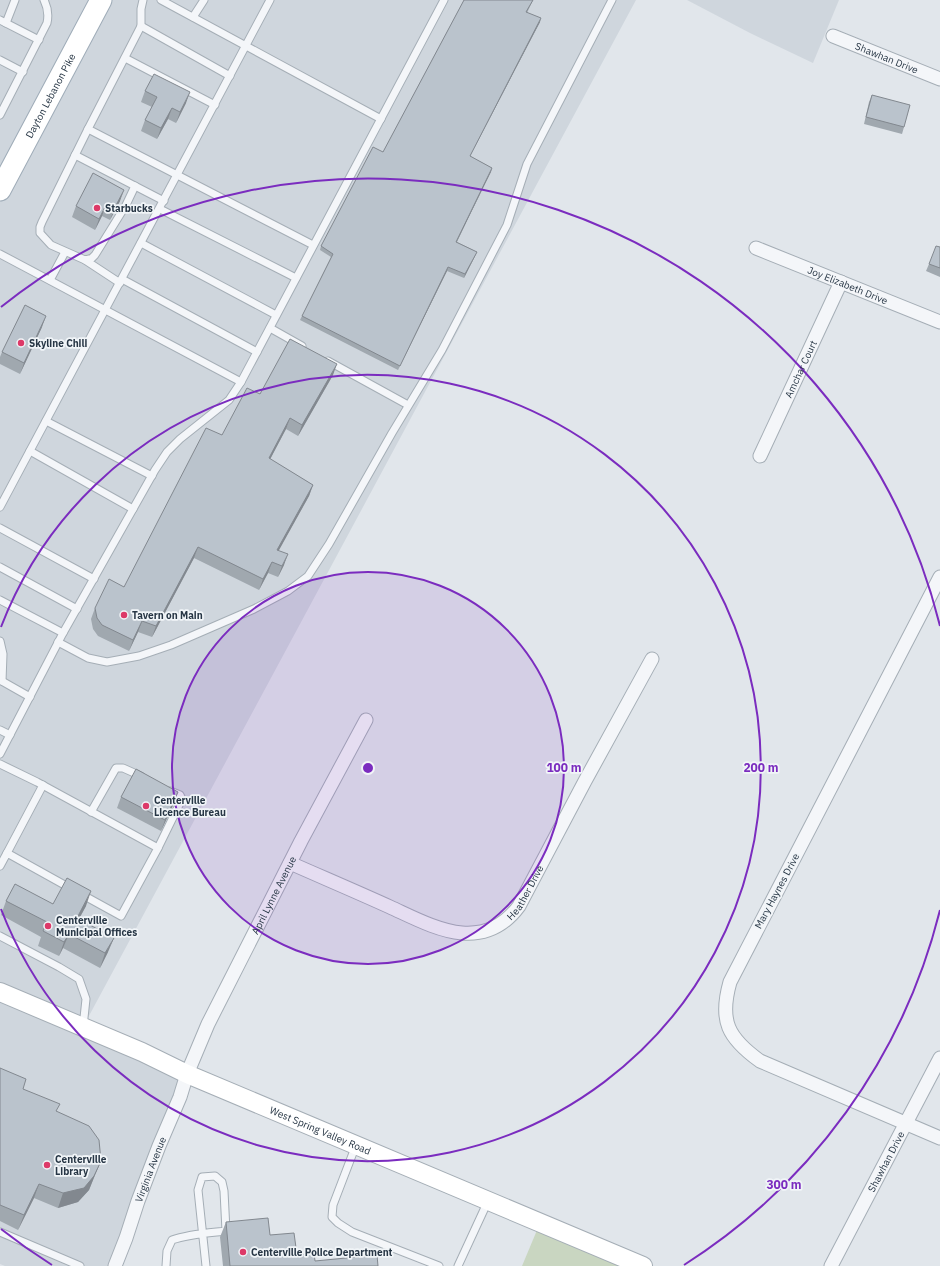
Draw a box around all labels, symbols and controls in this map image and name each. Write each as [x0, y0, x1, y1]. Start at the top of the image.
street label: Shawhan Drive [853, 39, 921, 76]
street label: Dayton Lebanon Pike [22, 50, 78, 140]
place label: Starbucks [105, 202, 153, 215]
marker: Starbucks [92, 203, 102, 213]
street label: Joy Elizabeth Drive [806, 263, 890, 307]
place label: Skyline Chili [29, 337, 87, 350]
marker: Skyline Chili [16, 338, 26, 348]
street label: Amchar Court [782, 338, 820, 400]
place label: Tavern on Main [132, 609, 203, 622]
marker: Tavern on Main [119, 610, 129, 620]
text: 100 m [546, 760, 582, 775]
text: 200 m [743, 760, 779, 775]
centre of rings [361, 761, 375, 775]
place label: Centerville Licence Bureau [154, 794, 226, 819]
marker: Centerville Licence Bureau [141, 801, 151, 811]
street label: Mary Haynes Drive [752, 851, 803, 931]
street label: April Lynne Avenue [248, 853, 299, 936]
street label: Heather Drive [504, 862, 546, 923]
place label: Centerville Municipal Offices [56, 914, 137, 939]
marker: Centerville Municipal Offices [43, 921, 53, 931]
street label: West Spring Valley Road [268, 1103, 373, 1157]
street label: Shawhan Drive [865, 1128, 907, 1194]
street label: Virginia Avenue [132, 1134, 169, 1204]
place label: Centerville Library [55, 1153, 107, 1178]
marker: Centerville Library [42, 1160, 52, 1170]
text: 300 m [766, 1177, 802, 1192]
place label: Centerville Police Department [251, 1246, 393, 1259]
marker: Centerville Police Department [238, 1247, 248, 1257]

